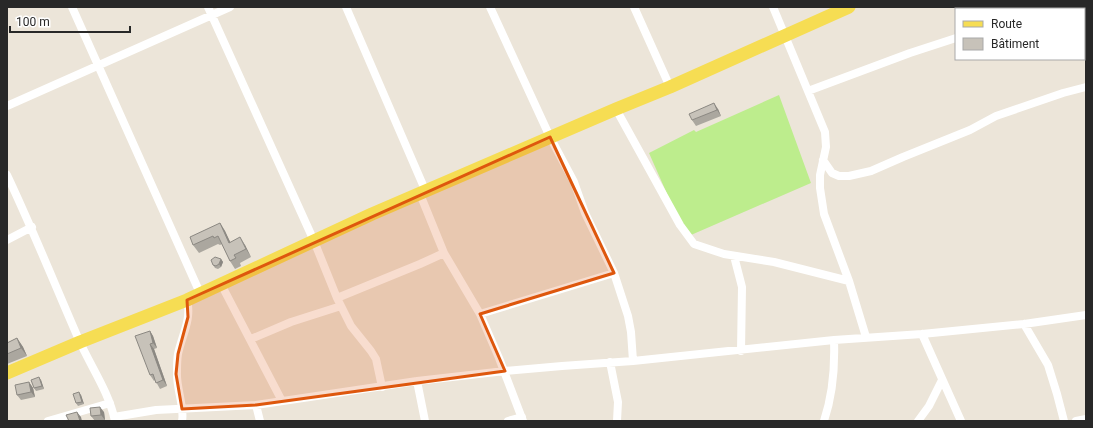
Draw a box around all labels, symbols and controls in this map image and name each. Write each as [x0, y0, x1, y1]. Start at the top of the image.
scale bar [10, 8, 130, 34]
legend [955, 8, 1085, 60]
text: 100 m [16, 15, 50, 29]
text: Route [991, 17, 1022, 31]
text: Bâtiment [991, 37, 1039, 51]

